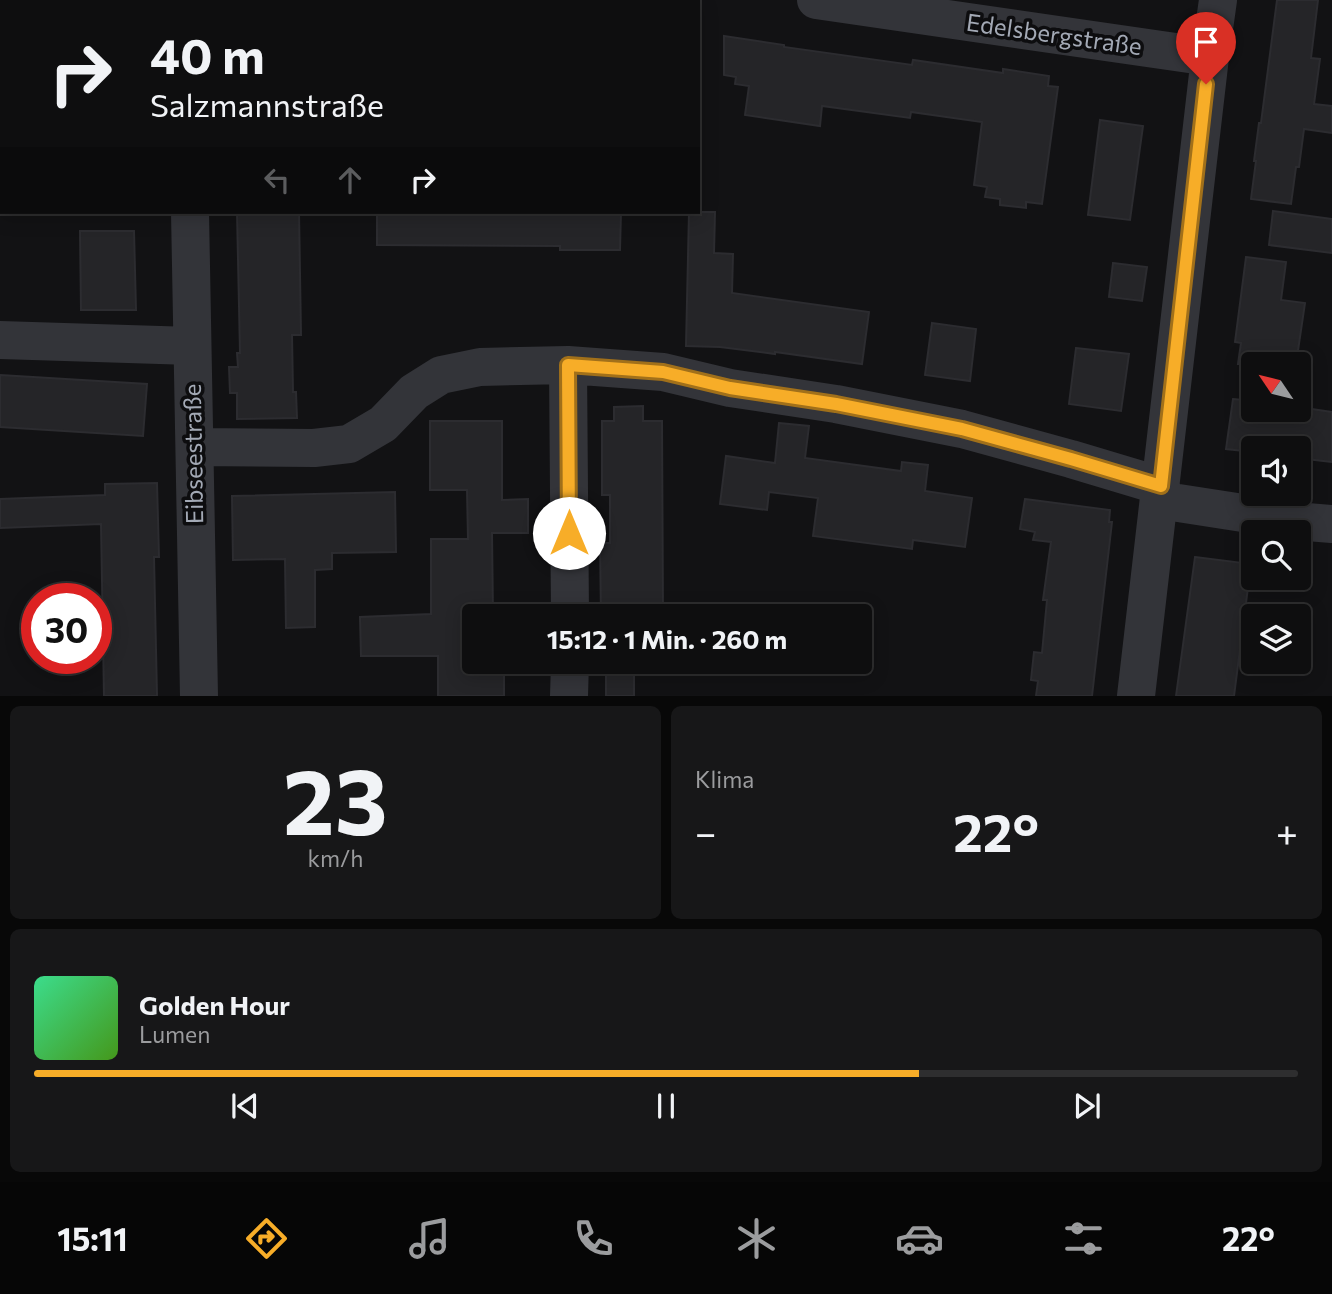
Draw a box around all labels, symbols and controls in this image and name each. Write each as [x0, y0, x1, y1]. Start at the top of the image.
street label: Edelsbergstraße [965, 7, 1144, 60]
pin [1176, 12.0, 1236, 84]
icon: arrive [1187, 23, 1225, 61]
text: 40 m [150, 24, 265, 84]
icon: right [35, 28, 126, 119]
text: Salzmannstraße [150, 84, 384, 124]
icon: left [258, 161, 296, 199]
icon: ahead [331, 161, 369, 199]
icon: right [404, 161, 442, 199]
north arrow [1241, 352, 1311, 422]
map controls [1241, 352, 1311, 674]
street label: Eibseestraße [177, 384, 208, 524]
button: sound [1241, 436, 1311, 506]
position arrow [532, 496, 606, 570]
button: search [1241, 520, 1311, 590]
speed limit sign: 30 [21, 583, 112, 674]
button: layers [1241, 604, 1311, 674]
text: 15:12 · 1 Min. · 260 m [547, 623, 787, 654]
text: 23 [283, 742, 388, 854]
text: Klima [695, 765, 754, 793]
text: 22° [953, 799, 1039, 863]
text: − [695, 808, 717, 855]
text: + [1276, 808, 1298, 855]
text: km/h [308, 844, 363, 872]
text: Golden Hour [139, 989, 290, 1020]
text: Lumen [139, 1020, 210, 1048]
icon: previous [226, 1087, 264, 1125]
icon: pause [647, 1087, 685, 1125]
icon: next [1068, 1087, 1106, 1125]
icon: directions [242, 1214, 291, 1263]
icon: music [405, 1214, 454, 1263]
icon: phone [569, 1214, 618, 1263]
icon: climate [732, 1214, 781, 1263]
icon: car [895, 1214, 944, 1263]
icon: filters [1059, 1214, 1108, 1263]
text: 15:11 [57, 1218, 128, 1258]
text: 22° [1222, 1218, 1275, 1258]

